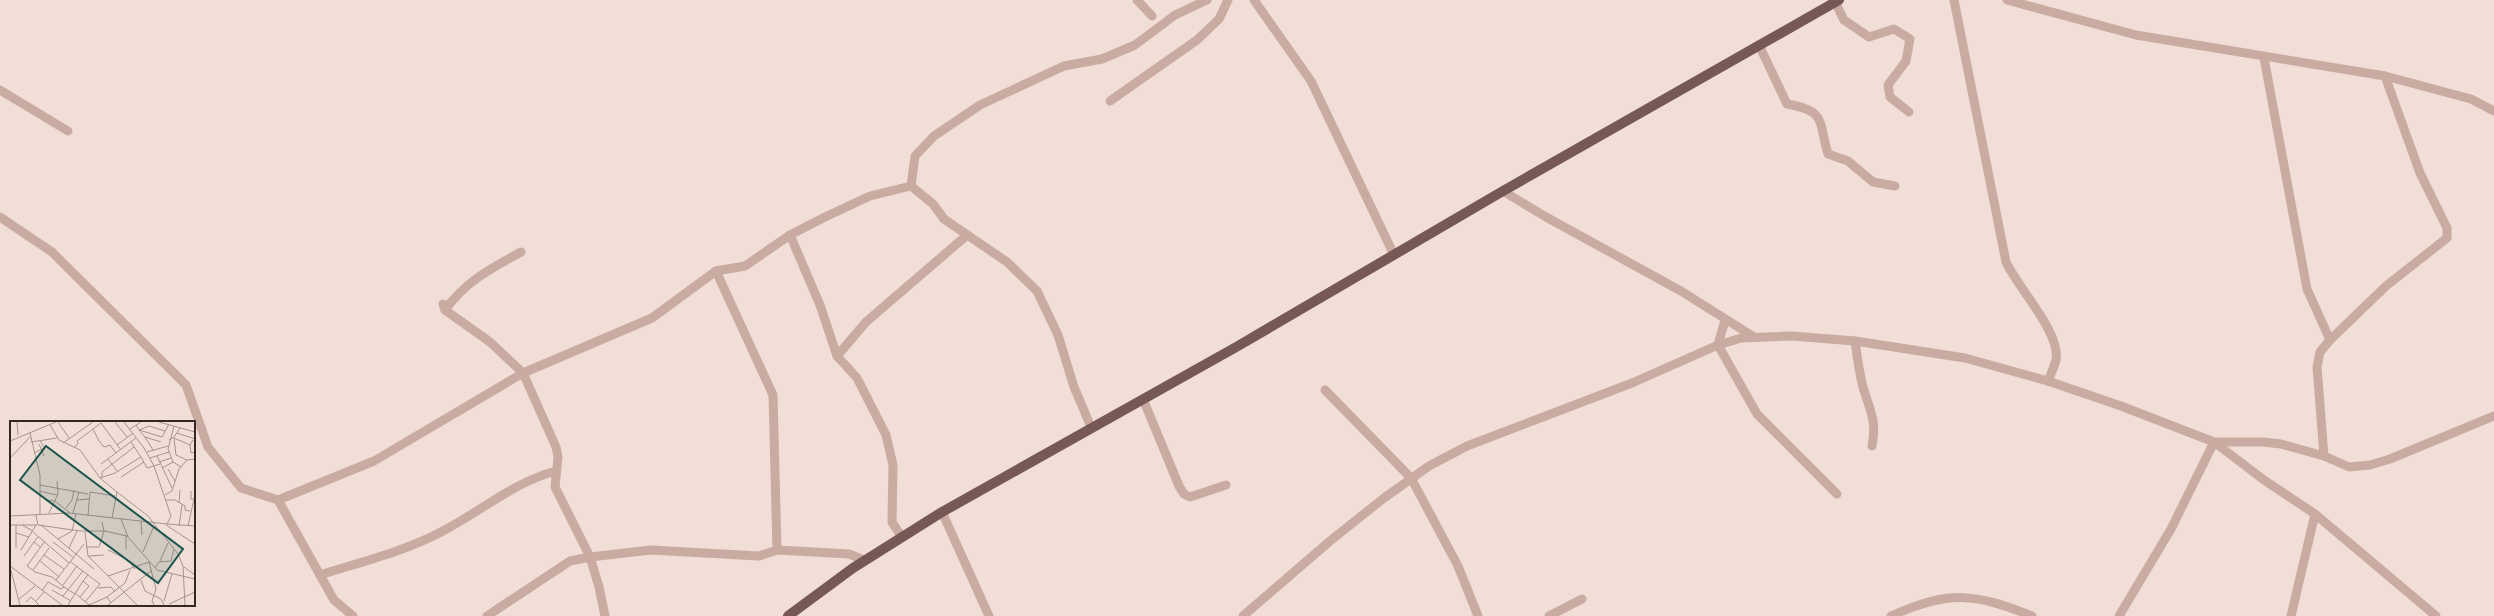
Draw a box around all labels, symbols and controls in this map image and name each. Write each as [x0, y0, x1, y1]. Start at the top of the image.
inset map [10, 421, 195, 606]

